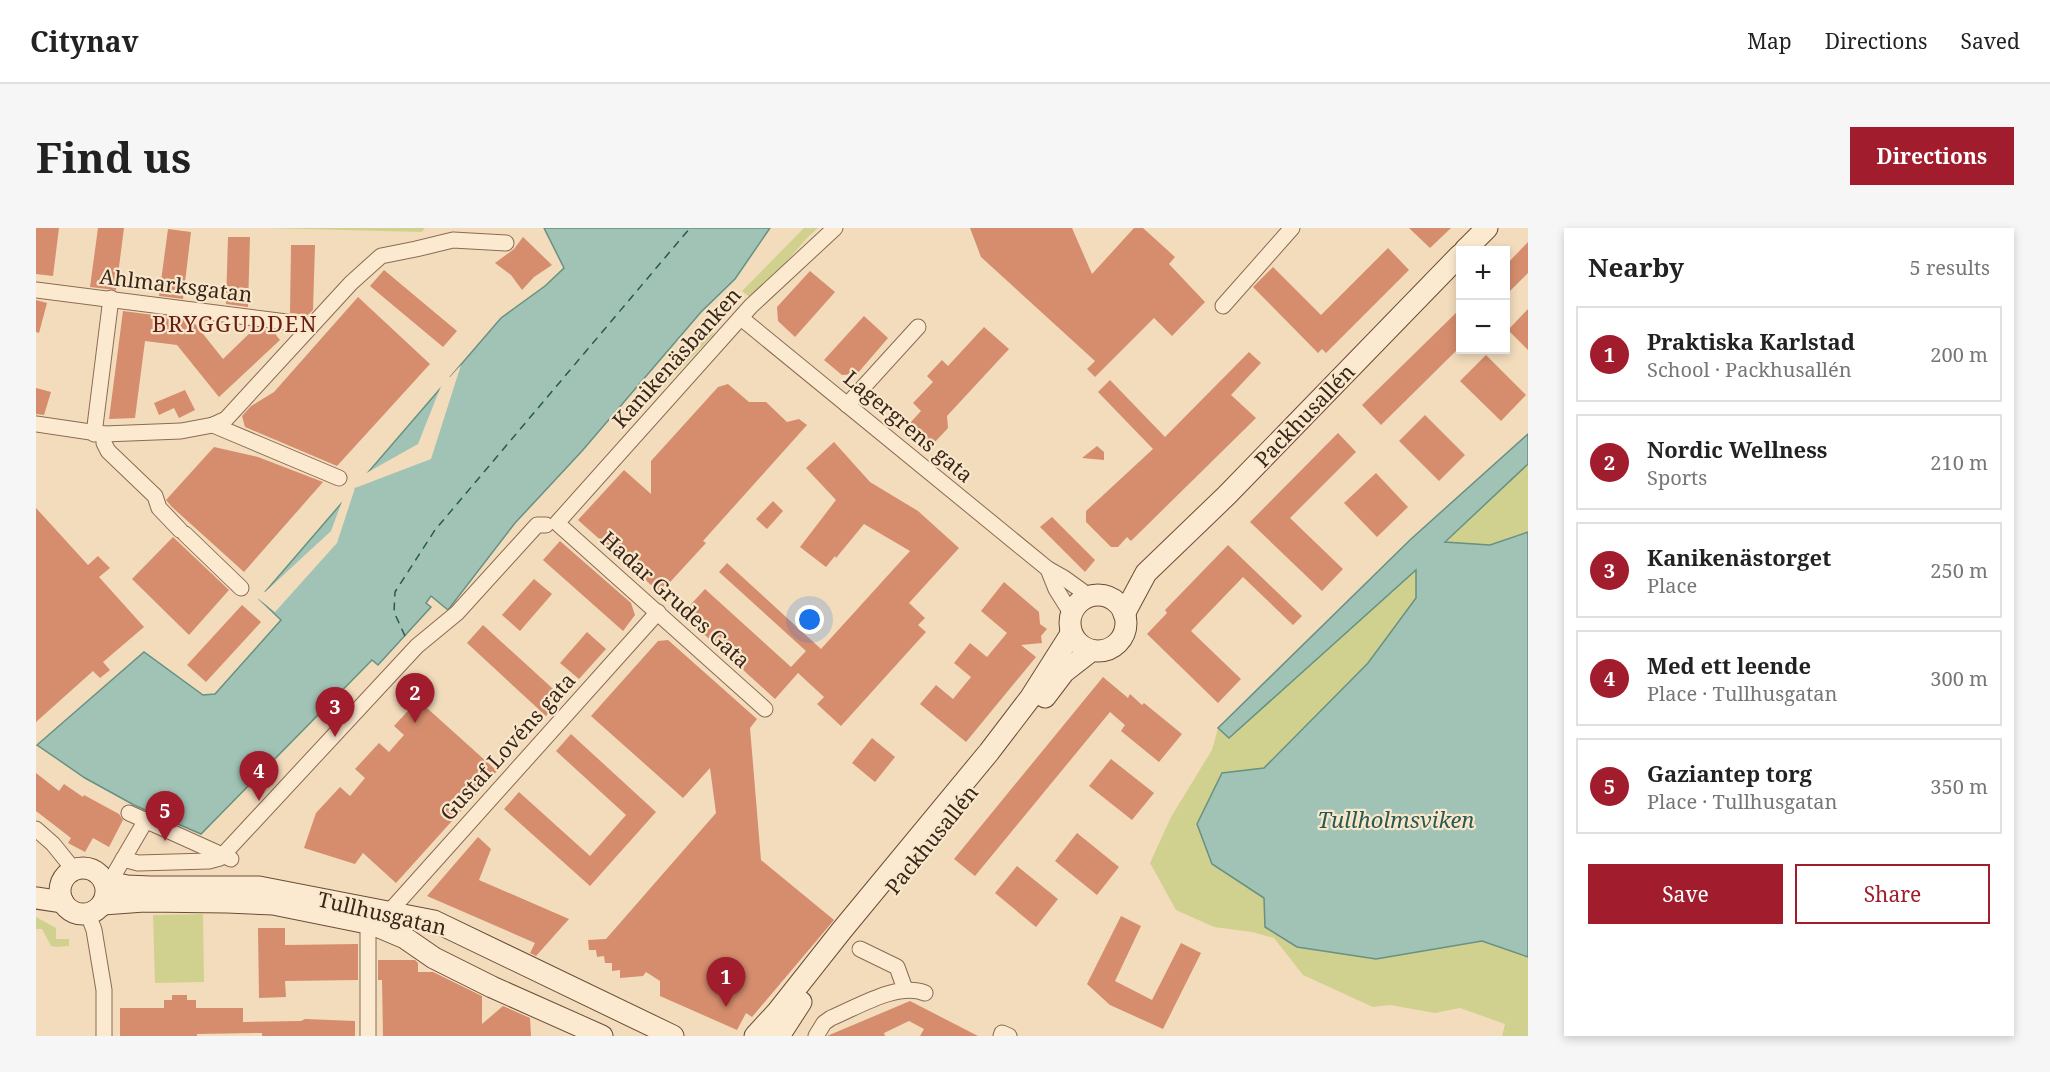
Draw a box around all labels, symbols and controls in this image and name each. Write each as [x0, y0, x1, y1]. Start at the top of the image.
text: Citynav [30, 22, 139, 60]
text: Map [1747, 27, 1792, 55]
text: Directions [1825, 27, 1927, 55]
text: Saved [1960, 27, 2020, 55]
button: Directions [1850, 127, 2014, 185]
text: Find us [36, 128, 191, 185]
map controls [1456, 246, 1510, 354]
button: + [1456, 246, 1510, 300]
text: Nearby [1588, 249, 1684, 285]
text: 5 results [1910, 254, 1990, 281]
street label: Ahlmarksgatan [98, 262, 254, 308]
street label: Kanikenäsbanken [606, 281, 747, 433]
button: − [1456, 300, 1510, 354]
district label: BRYGGUDDEN [152, 308, 318, 338]
text: Praktiska Karlstad [1647, 326, 1855, 356]
text: 1 [1604, 341, 1615, 368]
text: 200 m [1930, 341, 1988, 368]
text: School · Packhusallén [1647, 356, 1852, 383]
street label: Packhusallén [1248, 358, 1361, 473]
street label: Lagergrens gata [838, 364, 979, 489]
text: Nordic Wellness [1647, 434, 1827, 464]
text: 2 [1604, 449, 1615, 476]
text: 210 m [1930, 449, 1988, 476]
text: Sports [1647, 464, 1707, 491]
street label: Hadar Grudes Gata [595, 525, 756, 674]
text: Kanikenästorget [1647, 542, 1831, 572]
text: 3 [1604, 557, 1615, 584]
text: 250 m [1930, 557, 1988, 584]
text: Place [1647, 572, 1697, 599]
your location [795, 605, 824, 634]
text: Med ett leende [1647, 650, 1811, 680]
text: 4 [1604, 665, 1615, 692]
text: 300 m [1930, 665, 1988, 692]
street label: Gustaf Lovéns gata [433, 666, 581, 826]
pin: 2 [396, 674, 434, 723]
text: Place · Tullhusgatan [1647, 680, 1837, 707]
pin: 3 [316, 688, 354, 737]
pin: 4 [240, 752, 278, 801]
text: Gaziantep torg [1647, 758, 1812, 788]
text: 5 [1604, 773, 1615, 800]
text: 350 m [1930, 773, 1988, 800]
street label: Packhusallén [879, 779, 984, 900]
text: Place · Tullhusgatan [1647, 788, 1837, 815]
pin: 5 [146, 792, 184, 841]
water label: Tullholmsviken [1317, 804, 1475, 834]
button: Save [1588, 864, 1783, 924]
button: Share [1795, 864, 1990, 924]
street label: Tullhusgatan [315, 885, 449, 941]
pin: 1 [706, 958, 746, 1007]

